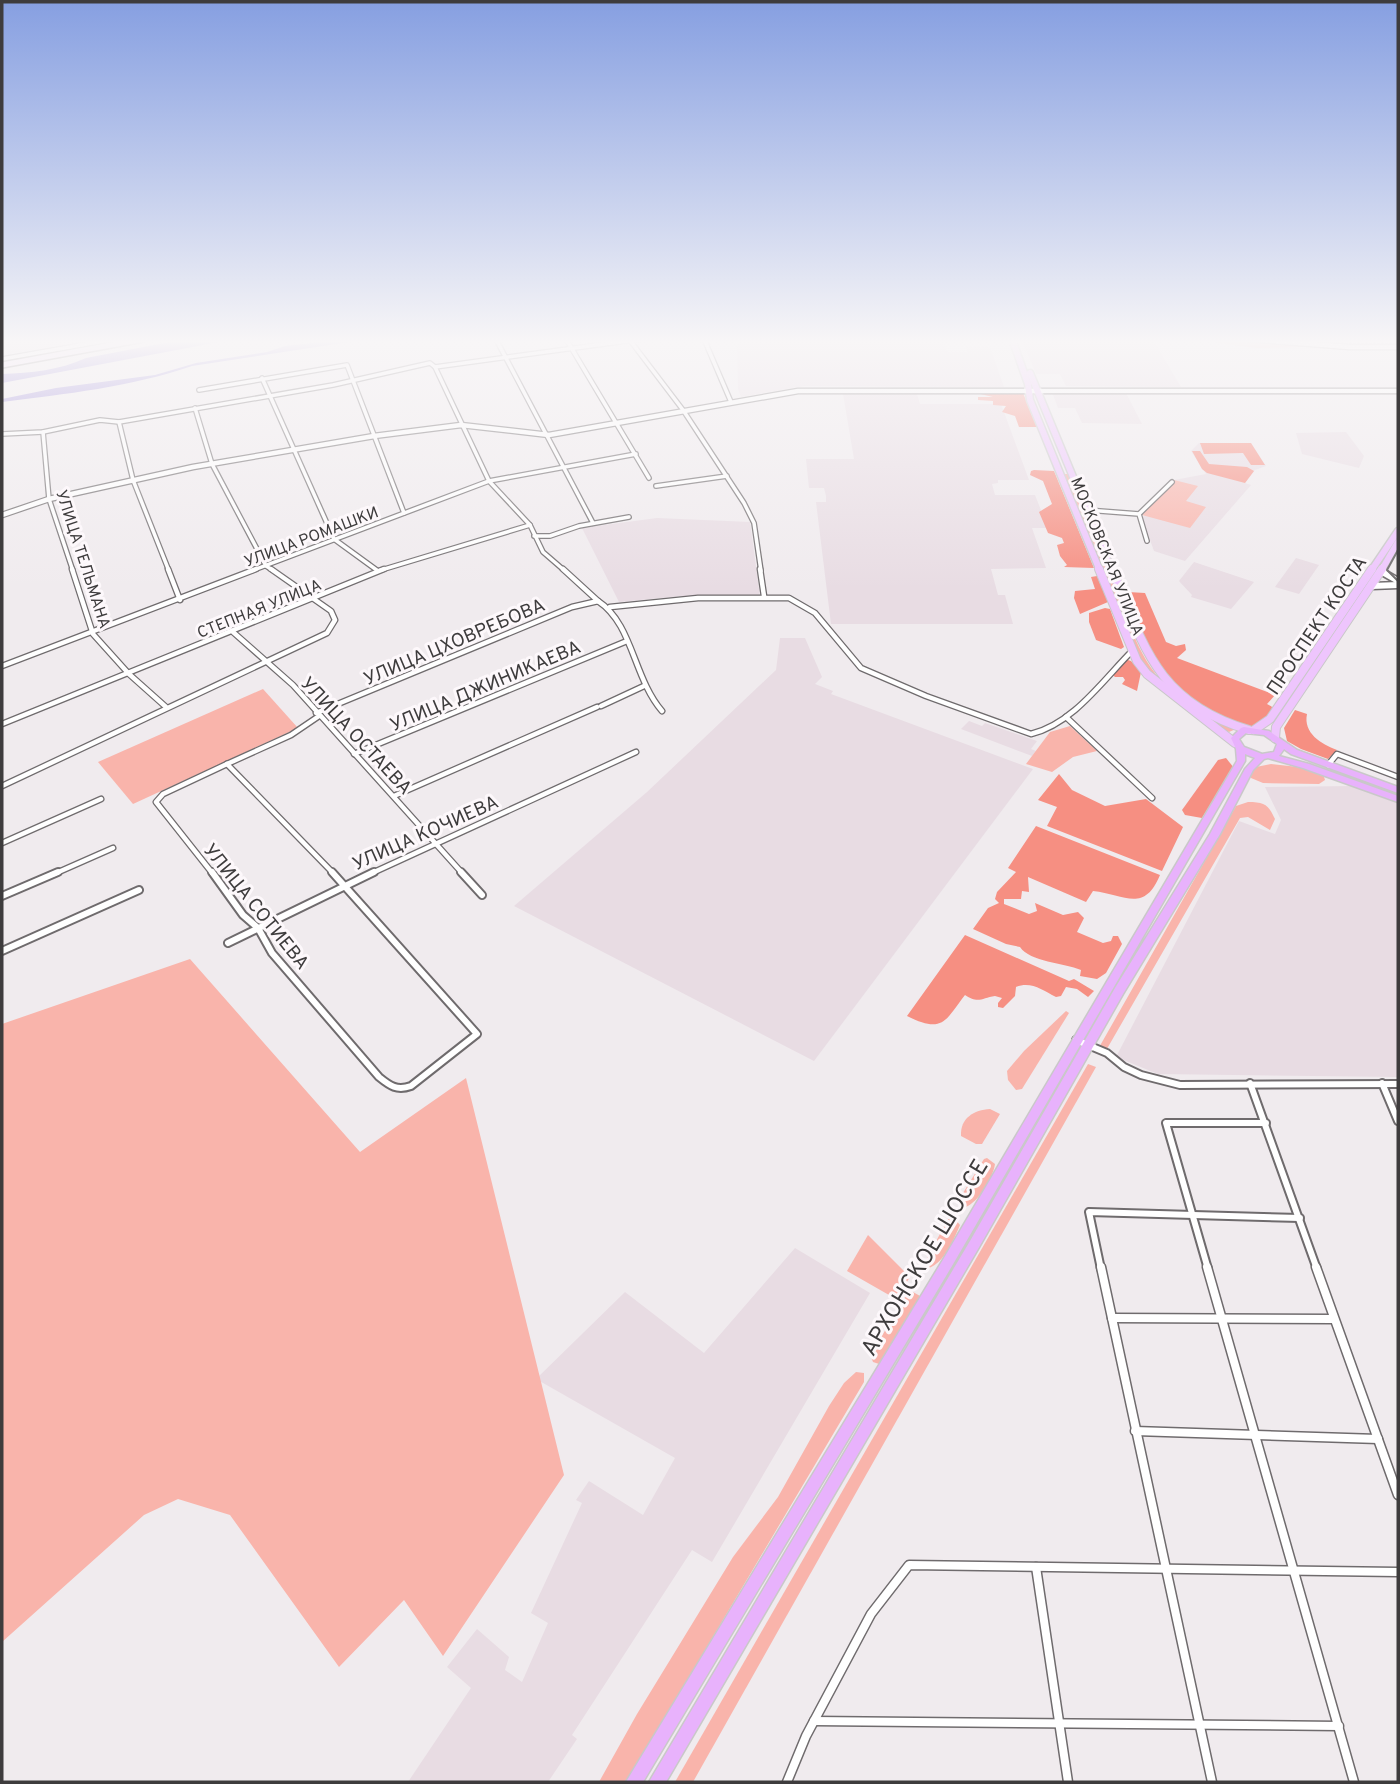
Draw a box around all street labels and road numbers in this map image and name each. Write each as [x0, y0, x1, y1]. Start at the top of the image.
street label: МОСКОВСКАЯ УЛИЦА [1065, 475, 1147, 639]
street label: УЛИЦА ТЕЛЬМАНА [50, 488, 114, 632]
street label: УЛИЦА РОМАШКИ [242, 503, 382, 573]
street label: ПРОСПЕКТ КОСТА [1262, 552, 1373, 700]
street label: СТЕПНАЯ УЛИЦА [195, 576, 325, 644]
street label: УЛИЦА ЦХОВРЕБОВА [360, 594, 549, 692]
street label: УЛИЦА ДЖИНИКАЕВА [387, 636, 585, 738]
street label: УЛИЦА ОСТАЕВА [295, 672, 416, 800]
street label: УЛИЦА КОЧИЕВА [349, 791, 503, 877]
street label: УЛИЦА СОТИЕВА [197, 839, 314, 975]
street label: АРХОНСКОЕ ШОССЕ [856, 1155, 996, 1362]

